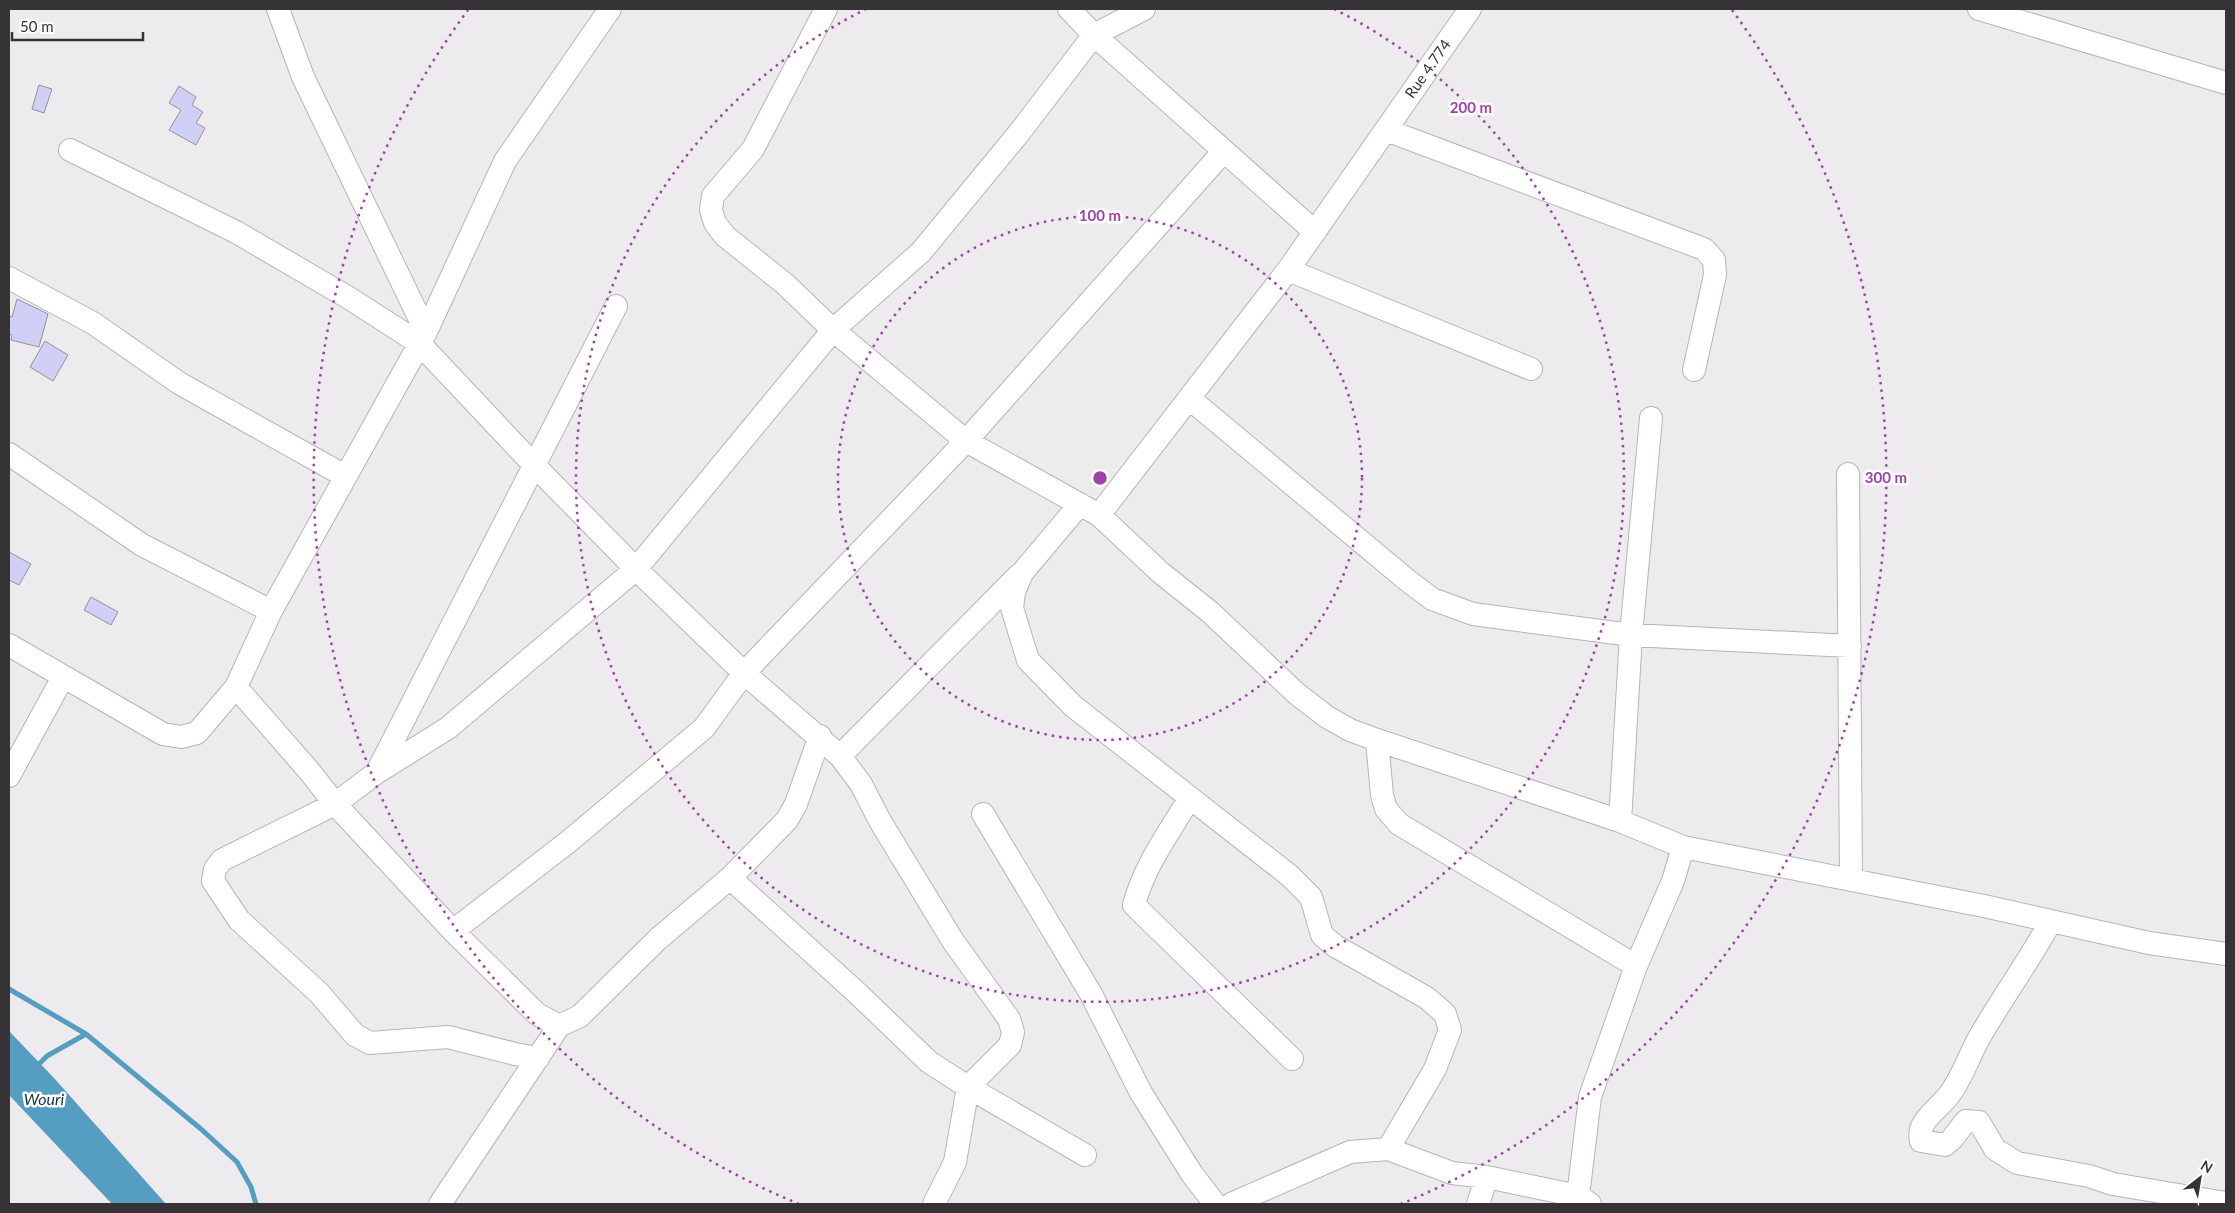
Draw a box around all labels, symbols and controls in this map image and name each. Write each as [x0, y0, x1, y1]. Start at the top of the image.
scale bar [12, 10, 144, 42]
text: 50 m [20, 17, 54, 35]
street label: Rue 4.774 [1400, 35, 1454, 101]
text: 200 m [1450, 98, 1492, 116]
text: 100 m [1079, 206, 1121, 224]
text: 300 m [1865, 468, 1907, 486]
centre of rings [1091, 469, 1109, 487]
water label: Wouri [24, 1089, 65, 1108]
north arrow [2175, 1153, 2225, 1203]
text: N [2198, 1156, 2216, 1176]

